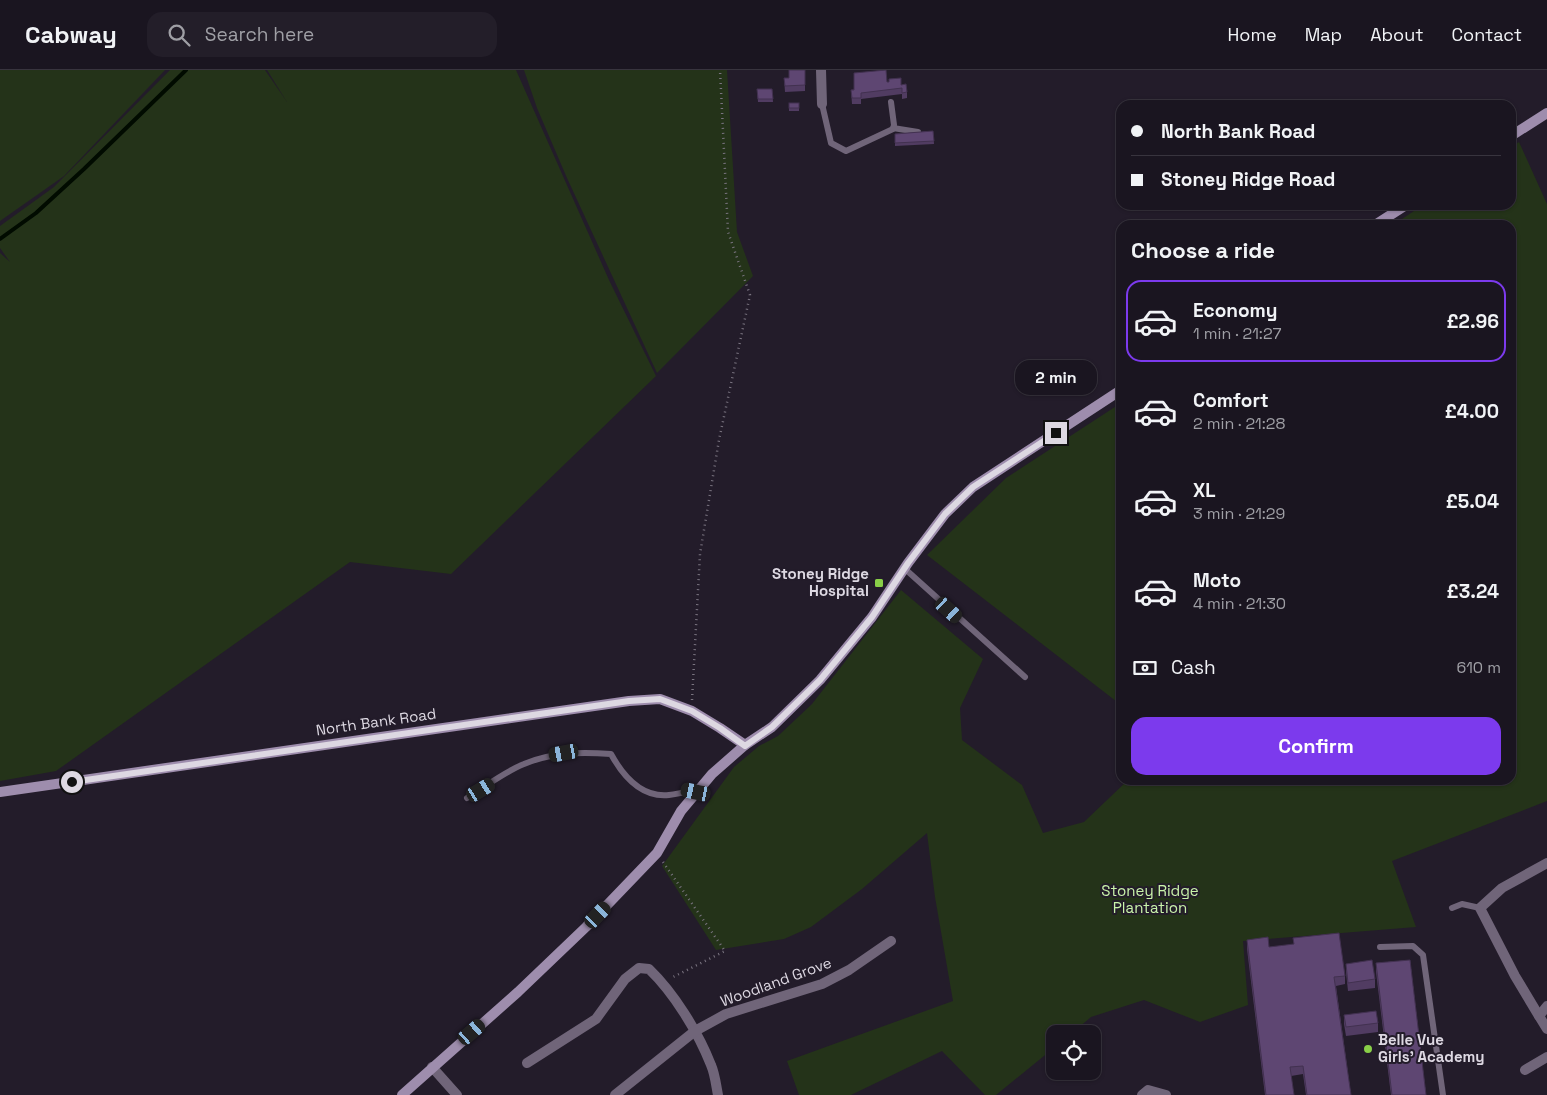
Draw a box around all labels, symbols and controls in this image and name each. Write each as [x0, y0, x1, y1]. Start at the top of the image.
search box [147, 12, 497, 57]
text: Cabway [25, 19, 117, 50]
icon: search [165, 21, 193, 49]
text: Search here [205, 22, 314, 47]
text: Home [1228, 23, 1277, 46]
text: Map [1305, 23, 1342, 46]
text: About [1370, 23, 1424, 46]
text: Contact [1452, 23, 1522, 46]
text: North Bank Road [1161, 119, 1315, 144]
text: Stoney Ridge Road [1161, 167, 1335, 192]
text: Choose a ride [1131, 236, 1275, 264]
text: Economy [1193, 298, 1277, 323]
icon: car [1133, 299, 1178, 344]
text: £2.96 [1446, 309, 1499, 334]
text: 1 min · 21:27 [1193, 323, 1281, 344]
callout: 2 min [1015, 360, 1097, 396]
text: 2 min [1035, 367, 1077, 388]
text: Comfort [1193, 388, 1269, 413]
icon: car [1133, 389, 1178, 434]
text: £4.00 [1445, 399, 1499, 424]
text: 2 min · 21:28 [1193, 413, 1285, 434]
route end [1045, 422, 1067, 444]
text: XL [1193, 478, 1216, 503]
icon: car [1133, 479, 1178, 524]
text: £5.04 [1446, 489, 1499, 514]
text: 3 min · 21:29 [1193, 503, 1285, 524]
place label: Stoney Ridge Hospital [772, 564, 869, 600]
text: Moto [1193, 568, 1241, 593]
icon: car [1133, 569, 1178, 614]
marker: Stoney Ridge Hospital [873, 577, 885, 589]
text: £3.24 [1447, 579, 1499, 604]
text: 4 min · 21:30 [1193, 593, 1286, 614]
car [932, 594, 965, 626]
icon: cash [1131, 654, 1159, 682]
text: Cash [1171, 655, 1216, 680]
text: 610 m [1456, 657, 1501, 678]
street label: North Bank Road [315, 704, 437, 739]
button: Confirm [1131, 717, 1501, 775]
car [547, 743, 580, 763]
route start [61, 771, 83, 793]
car [464, 776, 497, 804]
car [679, 782, 712, 802]
park label: Stoney Ridge Plantation [1101, 881, 1199, 917]
car [582, 899, 613, 931]
street label: Woodland Grove [718, 953, 834, 1010]
car [455, 1016, 488, 1048]
map controls [1046, 1025, 1101, 1080]
button: locate [1046, 1025, 1101, 1080]
place label: Belle Vue Girls' Academy [1378, 1030, 1485, 1066]
marker: Belle Vue Girls' Academy [1362, 1043, 1374, 1055]

